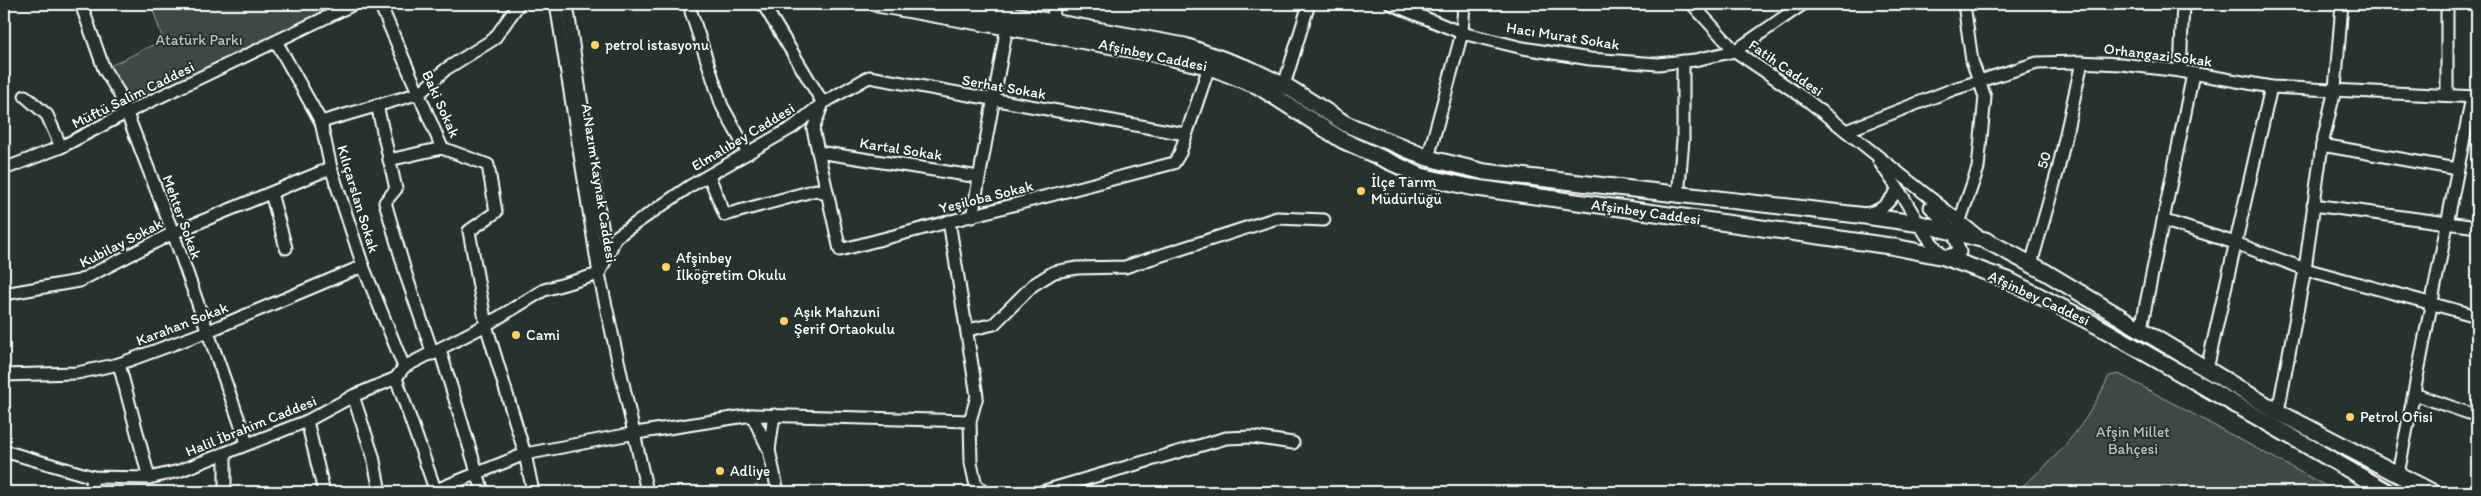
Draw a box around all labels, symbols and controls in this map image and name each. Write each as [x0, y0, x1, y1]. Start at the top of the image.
street label: Hacı Murat Sokak [1505, 18, 1621, 54]
park label: Atatürk Parkı [155, 31, 243, 49]
street label: Afşinbey Caddesi [1097, 35, 1209, 75]
place label: petrol istasyonu [605, 36, 710, 54]
street label: Fatih Caddesi [1745, 36, 1827, 100]
marker: petrol istasyonu [589, 39, 601, 51]
street label: Orhangazi Sokak [2103, 39, 2213, 71]
street label: Müftü Salim Caddesi [69, 58, 197, 132]
street label: Baki Sokak [418, 68, 464, 141]
street label: Serhat Sokak [961, 71, 1048, 103]
street label: Elmalıbey Caddesi [688, 99, 798, 175]
street label: A.Nazım Kaynak Caddesi [578, 102, 620, 264]
street label: Kartal Sokak [858, 134, 944, 164]
street label: Kılıçarslan Sokak [333, 143, 383, 255]
street label: 50 [2033, 149, 2055, 171]
street label: Mehter Sokak [158, 172, 206, 262]
place label: İlçe Tarım Müdürlüğü [1371, 173, 1442, 208]
street label: Yeşiloba Sokak [937, 177, 1035, 217]
marker: İlçe Tarım Müdürlüğü [1355, 185, 1367, 197]
street label: Afşinbey Caddesi [1590, 195, 1702, 229]
street label: Kubilay Sokak [76, 214, 166, 272]
place label: Afşinbey İlköğretim Okulu [676, 249, 786, 284]
marker: Afşinbey İlköğretim Okulu [660, 261, 672, 273]
street label: Afşinbey Caddesi [1985, 267, 2093, 329]
street label: Karahan Sokak [134, 298, 231, 350]
place label: Aşık Mahzuni Şerif Ortaokulu [794, 303, 895, 338]
marker: Aşık Mahzuni Şerif Ortaokulu [778, 315, 790, 327]
place label: Cami [526, 326, 560, 344]
marker: Cami [510, 329, 522, 341]
street label: Halil İbrahim Caddesi [183, 391, 319, 461]
place label: Petrol Ofisi [2360, 408, 2433, 426]
marker: Petrol Ofisi [2344, 411, 2356, 423]
park label: Afşin Millet Bahçesi [2096, 423, 2170, 458]
place label: Adliye [730, 462, 770, 480]
marker: Adliye [714, 465, 726, 477]

